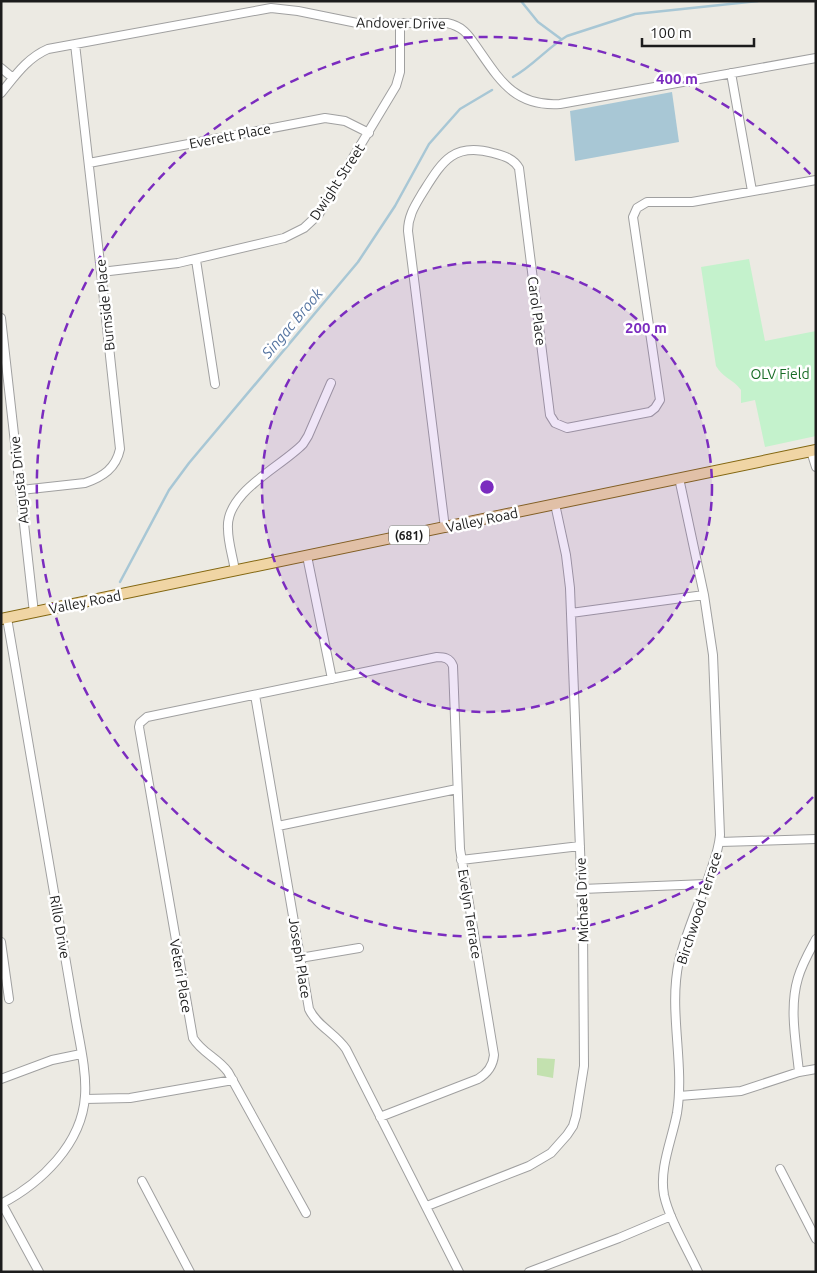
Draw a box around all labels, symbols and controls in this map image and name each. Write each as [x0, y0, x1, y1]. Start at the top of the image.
street label: Andover Drive [356, 14, 446, 32]
scale bar [642, 15, 754, 47]
text: 100 m [650, 24, 692, 41]
text: 400 m [656, 70, 698, 87]
street label: Everett Place [188, 120, 272, 152]
street label: Dwight Street [306, 140, 368, 223]
street label: Burnside Place [92, 258, 118, 352]
street label: Carol Place [525, 275, 549, 347]
water label: Singac Brook [257, 285, 326, 362]
text: 200 m [625, 319, 667, 336]
park label: OLV Field [750, 366, 810, 382]
street label: Augusta Drive [6, 435, 32, 525]
centre of rings [478, 478, 496, 496]
street label: Valley Road [445, 505, 519, 535]
road number: (681) [389, 526, 429, 544]
street label: Valley Road [48, 587, 122, 617]
street label: Birchwood Terrace [673, 850, 725, 966]
street label: Michael Drive [573, 857, 591, 943]
street label: Evelyn Terrace [455, 868, 485, 960]
street label: Rillo Drive [47, 894, 73, 960]
street label: Joseph Place [286, 916, 314, 1000]
street label: Veteri Place [167, 938, 195, 1014]

